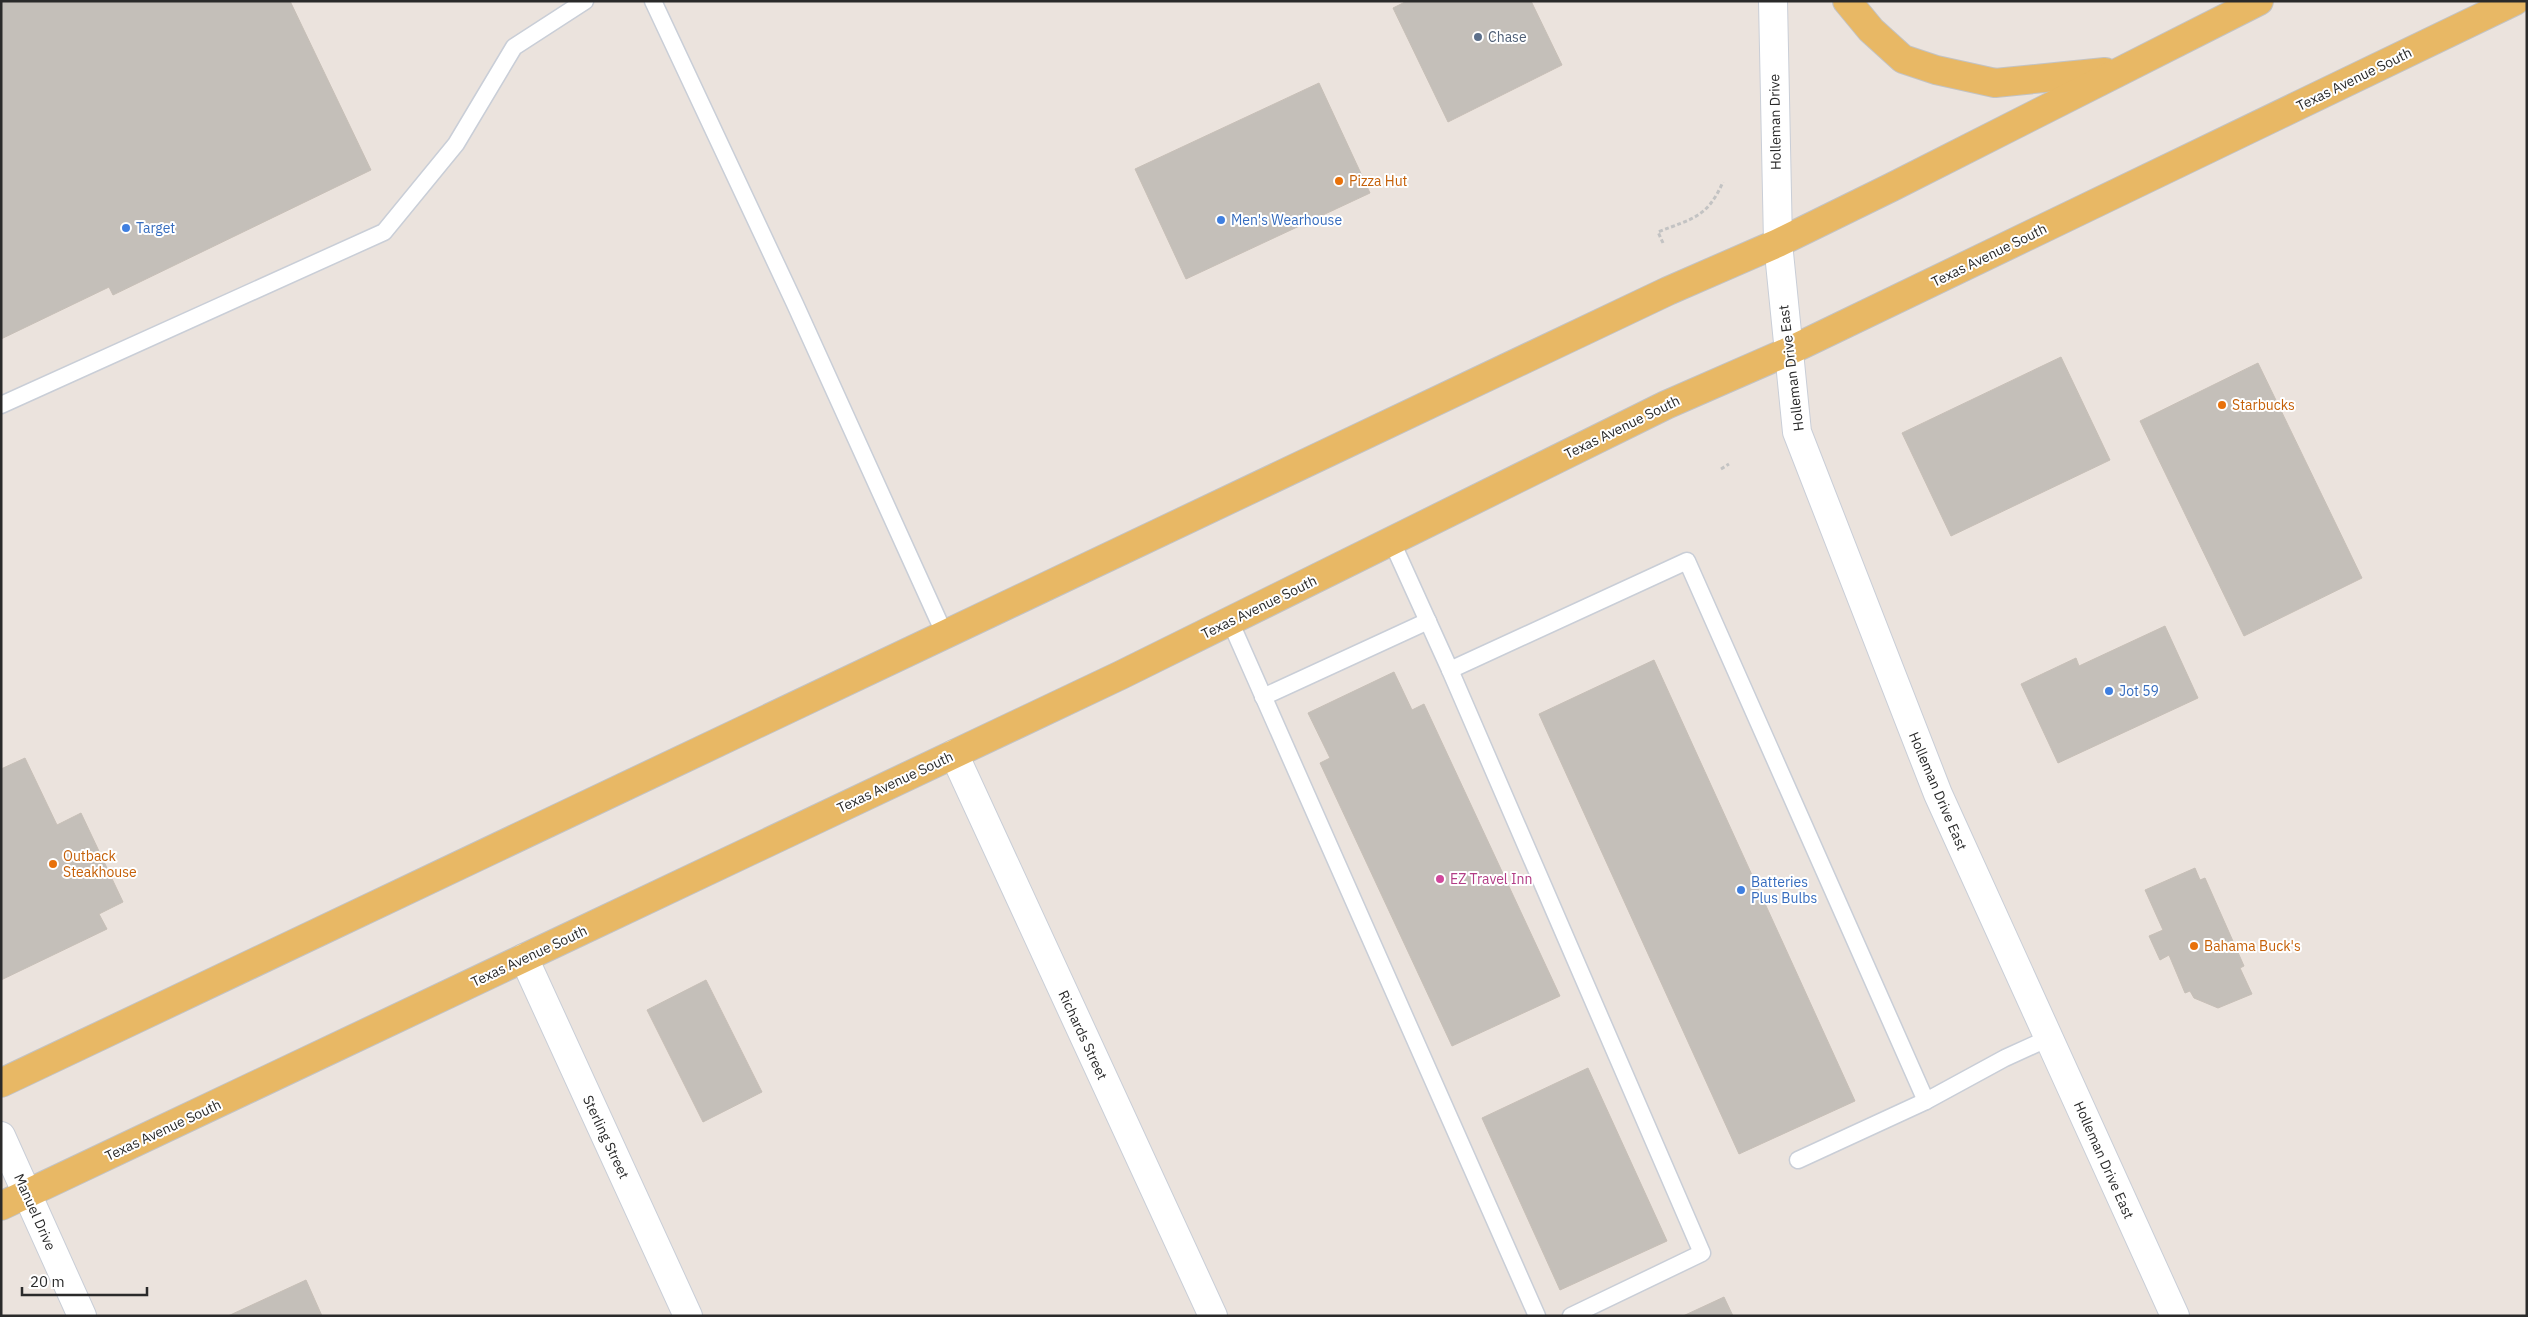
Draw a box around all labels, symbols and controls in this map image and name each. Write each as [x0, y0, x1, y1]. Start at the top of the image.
place label: Chase [1488, 28, 1527, 46]
marker: Chase [1472, 31, 1484, 43]
street label: Texas Avenue South [2293, 43, 2415, 115]
street label: Holleman Drive [1765, 73, 1785, 170]
place label: Pizza Hut [1349, 172, 1408, 190]
marker: Pizza Hut [1333, 175, 1345, 187]
place label: Men's Wearhouse [1231, 211, 1342, 229]
marker: Men's Wearhouse [1215, 214, 1227, 226]
place label: Target [136, 219, 175, 237]
street label: Texas Avenue South [1928, 219, 2050, 291]
marker: Target [120, 222, 132, 234]
street label: Holleman Drive East [1774, 304, 1808, 432]
street label: Texas Avenue South [1561, 391, 1683, 463]
place label: Starbucks [2232, 396, 2295, 414]
marker: Starbucks [2216, 399, 2228, 411]
street label: Texas Avenue South [1198, 571, 1320, 643]
place label: Jot 59 [2119, 682, 2159, 700]
marker: Jot 59 [2103, 685, 2115, 697]
street label: Holleman Drive East [1905, 729, 1971, 853]
street label: Texas Avenue South [834, 747, 956, 817]
place label: Outback Steakhouse [63, 847, 137, 881]
marker: Outback Steakhouse [47, 858, 59, 870]
place label: EZ Travel Inn [1450, 870, 1533, 888]
marker: EZ Travel Inn [1434, 873, 1446, 885]
place label: Batteries Plus Bulbs [1751, 873, 1817, 907]
marker: Batteries Plus Bulbs [1735, 884, 1747, 896]
street label: Texas Avenue South [468, 921, 590, 991]
place label: Bahama Buck's [2204, 937, 2301, 955]
marker: Bahama Buck's [2188, 940, 2200, 952]
street label: Richards Street [1054, 987, 1112, 1083]
street label: Sterling Street [579, 1092, 633, 1182]
street label: Texas Avenue South [102, 1095, 224, 1165]
street label: Holleman Drive East [2070, 1098, 2138, 1222]
street label: Manuel Drive [10, 1171, 60, 1253]
scale bar [22, 1264, 148, 1296]
text: 20 m [30, 1272, 65, 1291]

